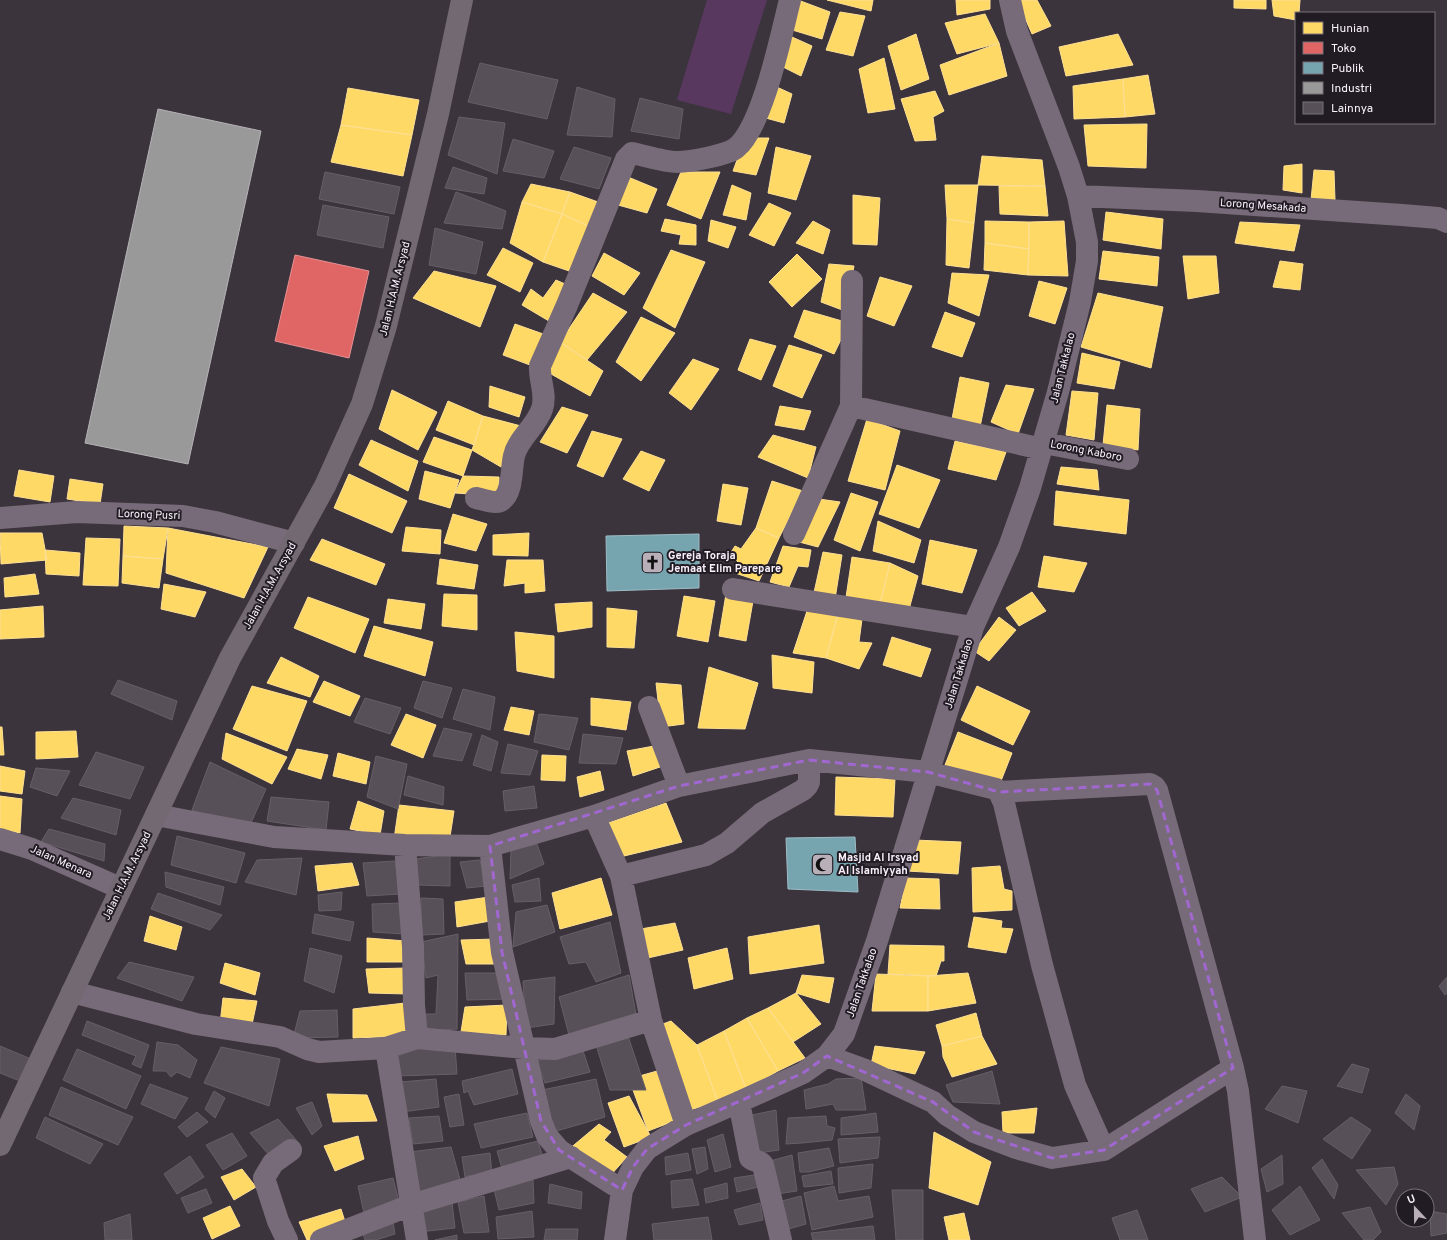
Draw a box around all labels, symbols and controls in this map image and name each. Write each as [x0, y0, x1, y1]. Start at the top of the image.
legend [1295, 12, 1435, 124]
text: Hunian [1331, 21, 1369, 37]
text: Toko [1331, 41, 1357, 57]
text: Publik [1331, 61, 1364, 77]
text: Industri [1331, 81, 1372, 97]
text: Lainnya [1331, 101, 1373, 117]
street label: Lorong Mesakada [1219, 196, 1307, 216]
street label: Jalan H.A.M. Arsyad [376, 240, 414, 338]
street label: Jalan Takkalao [1047, 331, 1079, 405]
street label: Lorong Kaboro [1049, 437, 1123, 465]
street label: Lorong Pusri [117, 507, 181, 523]
street label: Jalan H.A.M. Arsyad [240, 540, 300, 632]
church icon: Gereja Toraja Jemaat Elim Parepare [640, 549, 666, 575]
place label: Gereja Toraja Jemaat Elim Parepare [668, 549, 781, 576]
street label: Jalan Takkalao [942, 637, 976, 711]
street label: Jalan H.A.M. Arsyad [99, 829, 155, 923]
street label: Jalan Menara [28, 842, 94, 882]
mosque icon: Masjid Al Irsyad Al Islamiyyah [809, 851, 835, 877]
place label: Masjid Al Irsyad Al Islamiyyah [838, 851, 919, 878]
street label: Jalan Takkalao [844, 946, 880, 1020]
north arrow [1395, 1188, 1435, 1228]
text: U [1405, 1192, 1418, 1208]

